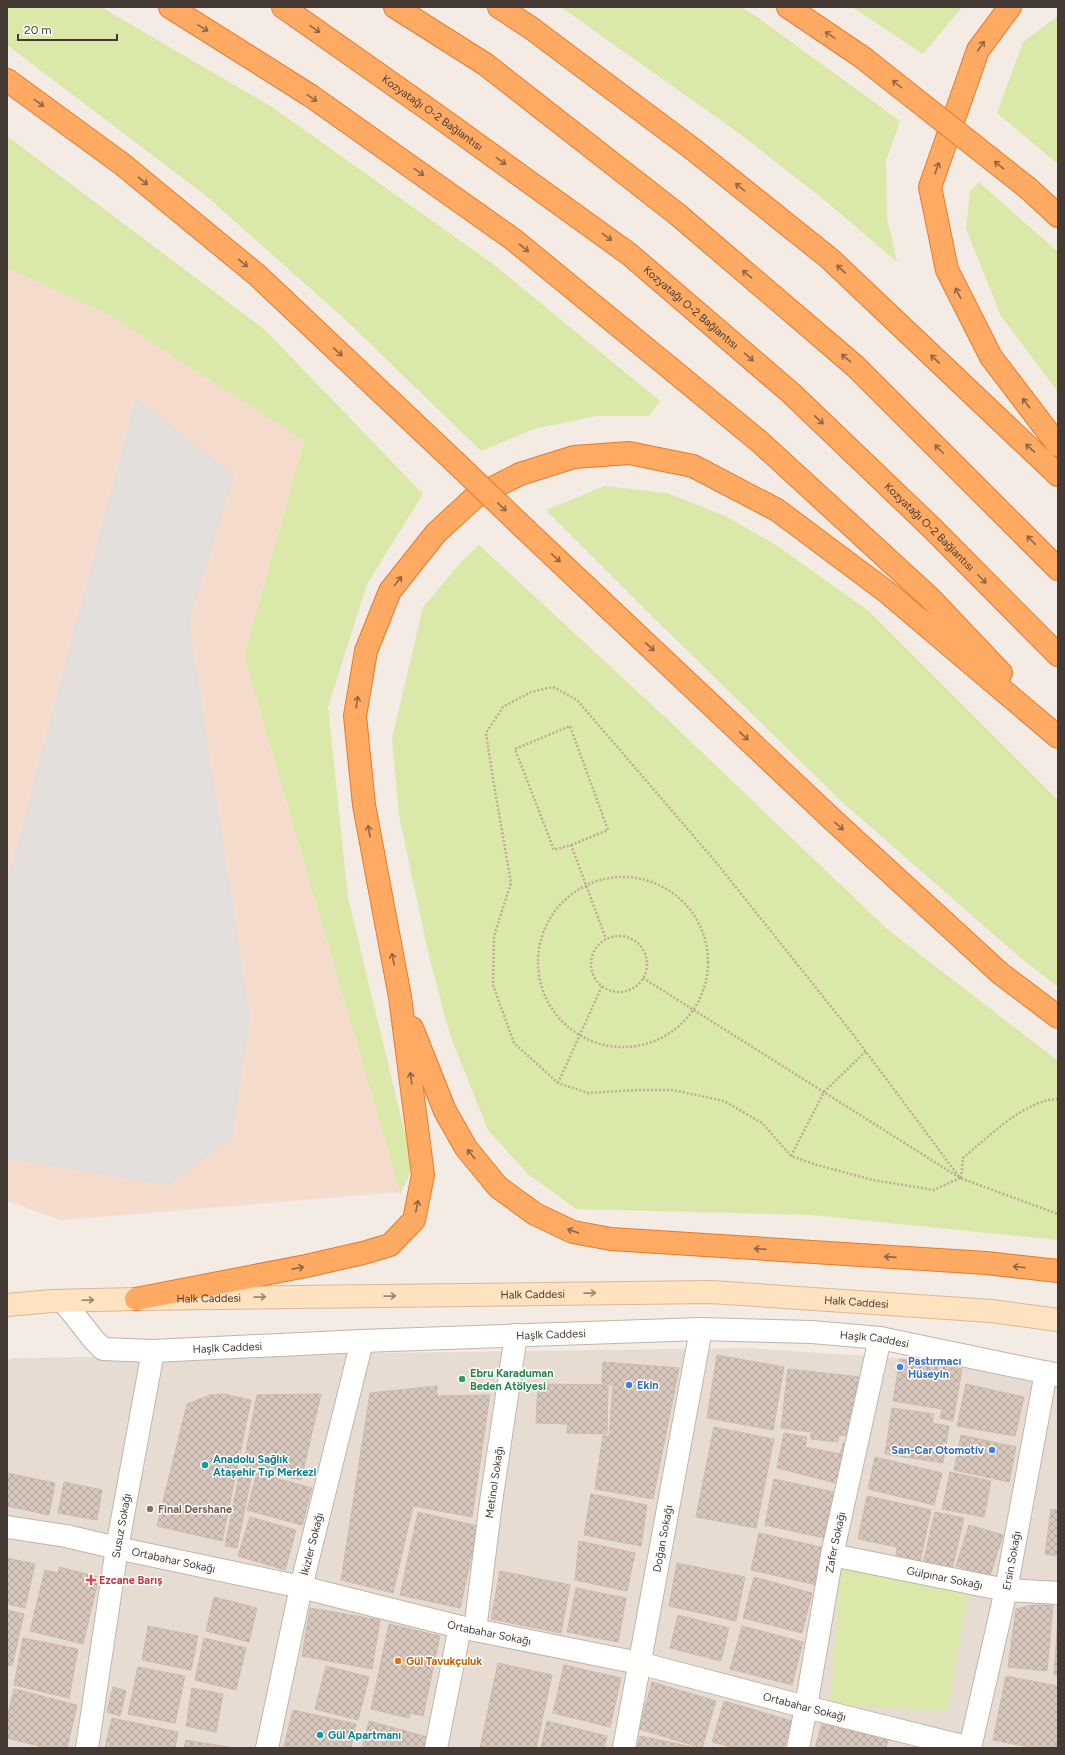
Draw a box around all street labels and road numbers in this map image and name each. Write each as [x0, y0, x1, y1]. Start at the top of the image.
street label: Kozyatağı O-2 Bağlantısı [379, 73, 485, 153]
street label: Kozyatağı O-2 Bağlantısı [641, 263, 741, 352]
street label: Kozyatağı O-2 Bağlantısı [882, 480, 977, 574]
street label: Halk Caddesi [500, 1288, 565, 1302]
street label: Halk Caddesi [176, 1292, 241, 1306]
street label: Halk Caddesi [824, 1294, 889, 1311]
street label: Haşlk Caddesi [516, 1327, 586, 1343]
street label: Haşlk Caddesi [839, 1328, 910, 1351]
street label: Haşlk Caddesi [192, 1340, 262, 1356]
street label: Metinol Sokağı [483, 1445, 506, 1519]
street label: Susuz Sokağı [110, 1492, 134, 1559]
street label: Doğan Sokağı [650, 1504, 676, 1573]
street label: İkizler Sokağı [298, 1511, 326, 1577]
street label: Zafer Sokağı [823, 1511, 848, 1574]
street label: Ersin Sokağı [1000, 1530, 1024, 1591]
street label: Ortabahar Sokağı [130, 1545, 217, 1576]
street label: Gülpınar Sokağı [905, 1564, 984, 1592]
street label: Ortabahar Sokağı [446, 1618, 532, 1648]
street label: Ortabahar Sokağı [762, 1690, 847, 1724]

